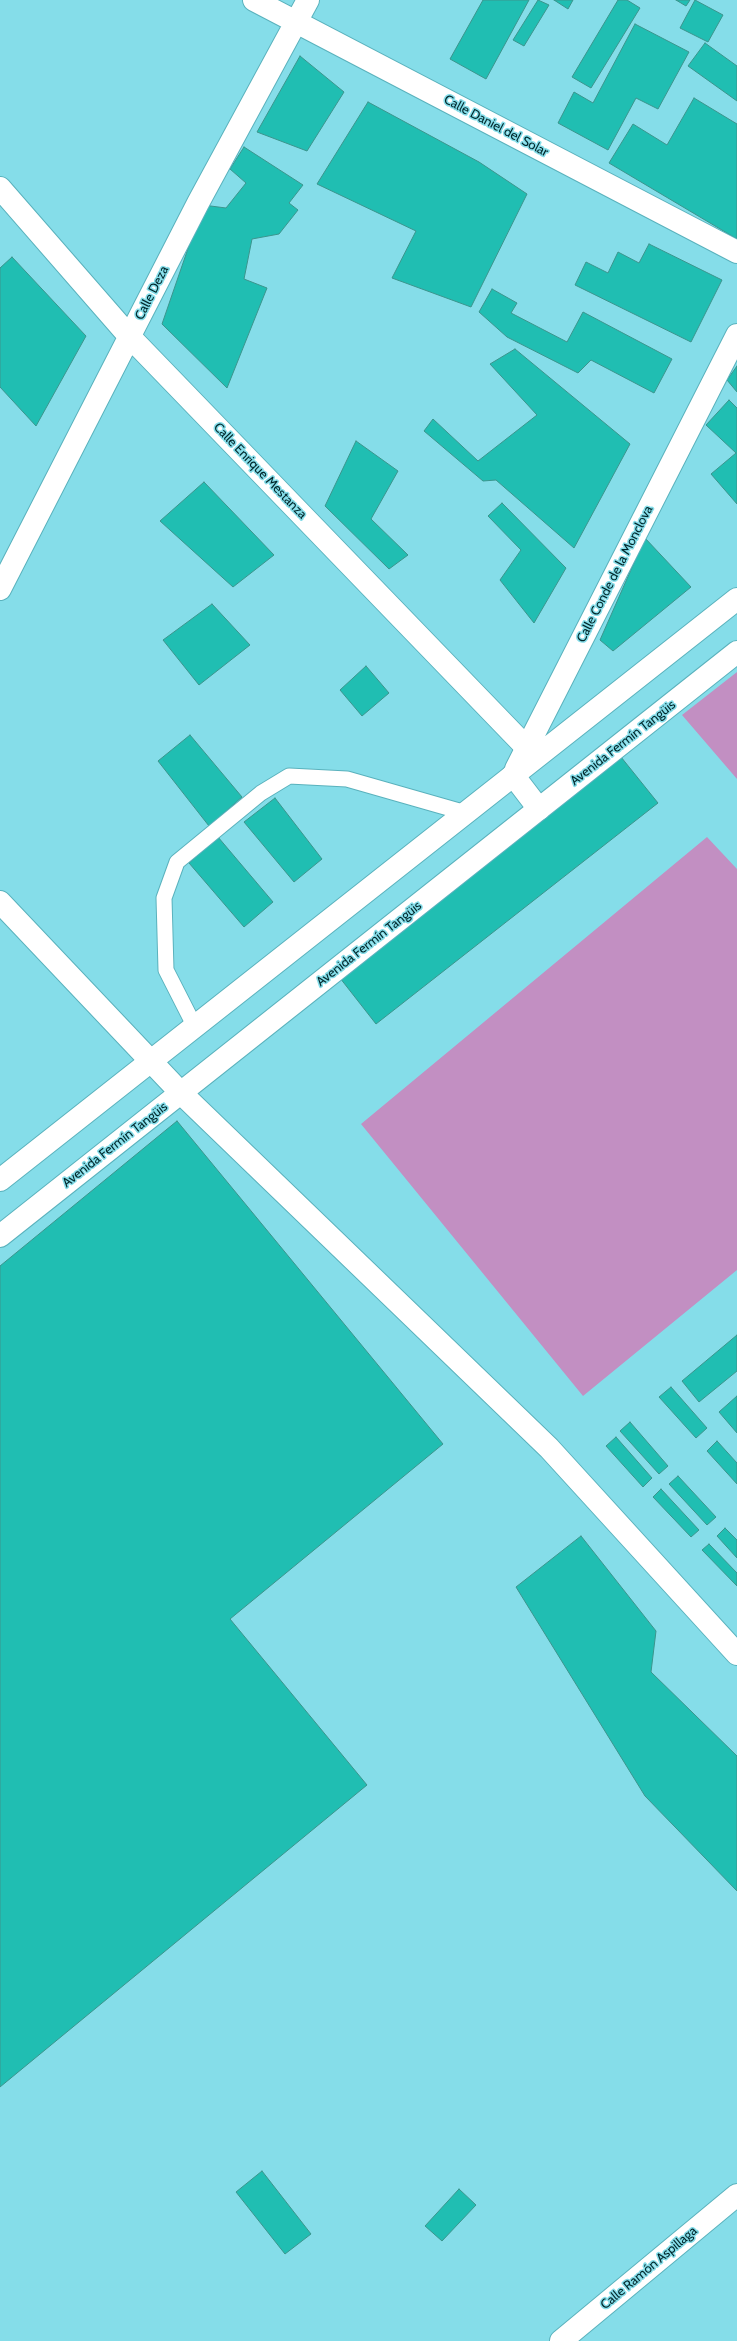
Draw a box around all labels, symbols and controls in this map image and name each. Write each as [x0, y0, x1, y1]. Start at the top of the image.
street label: Calle Daniel del Solar [441, 92, 551, 160]
street label: Calle Deza [132, 263, 172, 323]
street label: Calle Enrique Mestanza [210, 420, 310, 522]
street label: Calle Conde de la Monclova [574, 503, 656, 645]
street label: Avenida Fermín Tangüis [567, 697, 679, 789]
street label: Avenida Fermín Tangüis [313, 898, 425, 990]
street label: Avenida Fermín Tangüis [59, 1099, 171, 1191]
street label: Calle Ramón Aspillaga [598, 2223, 700, 2313]

